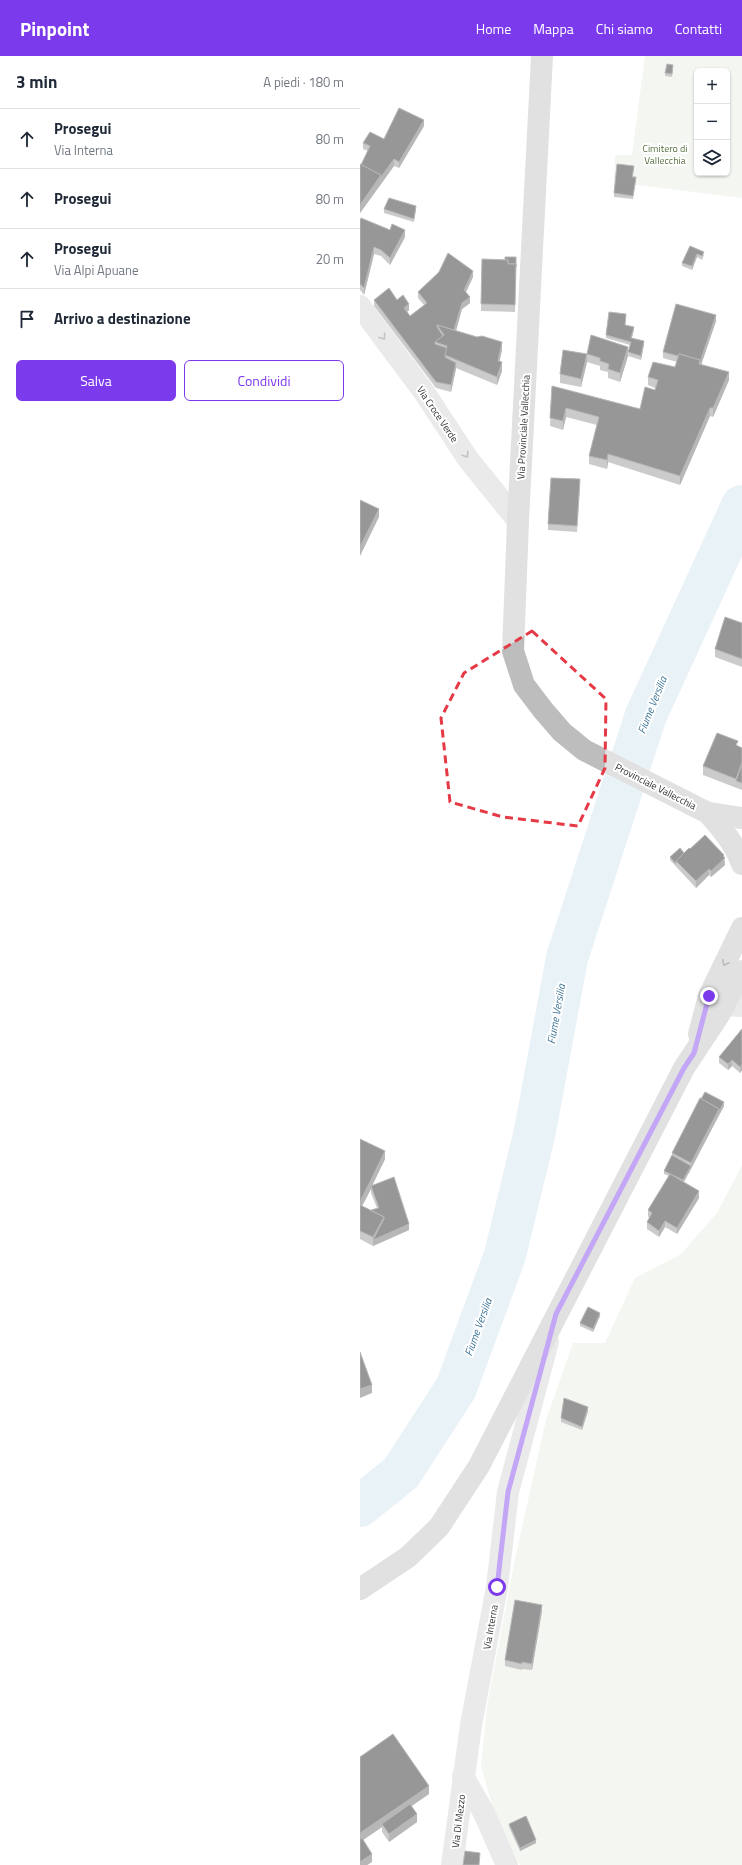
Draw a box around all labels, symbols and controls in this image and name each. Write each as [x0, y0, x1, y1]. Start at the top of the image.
text: Pinpoint [20, 14, 89, 43]
text: Home [476, 18, 511, 39]
text: Mappa [533, 18, 574, 39]
text: Chi siamo [596, 18, 653, 39]
text: Contatti [675, 18, 722, 39]
map controls [694, 68, 730, 176]
button: + [694, 68, 730, 104]
text: 3 min [16, 69, 57, 95]
text: A piedi · 180 m [263, 72, 344, 92]
button: − [694, 104, 730, 140]
text: Prosegui [54, 117, 111, 140]
icon: ahead [16, 128, 38, 150]
text: 80 m [316, 129, 344, 149]
text: Via Interna [54, 140, 113, 160]
button: layers [694, 140, 730, 176]
park label: Cimitero di Vallecchia [642, 141, 688, 168]
text: Prosegui [54, 187, 111, 210]
icon: ahead [16, 188, 38, 210]
text: 80 m [316, 189, 344, 209]
text: Prosegui [54, 237, 111, 260]
icon: ahead [16, 248, 38, 270]
text: 20 m [316, 249, 344, 269]
text: Via Alpi Apuane [54, 260, 139, 280]
text: Arrivo a destinazione [54, 307, 191, 330]
icon: arrive [16, 308, 38, 330]
one-way arrow [378, 333, 385, 340]
button: Salva [16, 360, 176, 401]
button: Condividi [184, 360, 344, 401]
street label: Via Provinciale Vallecchia [513, 374, 534, 480]
street label: Via Croce Verde [413, 383, 462, 445]
one-way arrow [461, 451, 468, 458]
water label: Fiume Versilia [633, 674, 671, 736]
street label: Provinciale Vallecchia [613, 759, 699, 813]
one-way arrow [722, 959, 730, 966]
water label: Fiume Versilia [543, 982, 569, 1045]
route end [700, 987, 718, 1005]
water label: Fiume Versilia [460, 1295, 496, 1358]
route start [488, 1578, 506, 1596]
street label: Via Interna [479, 1603, 502, 1651]
street label: Via Di Mezzo [448, 1793, 469, 1849]

